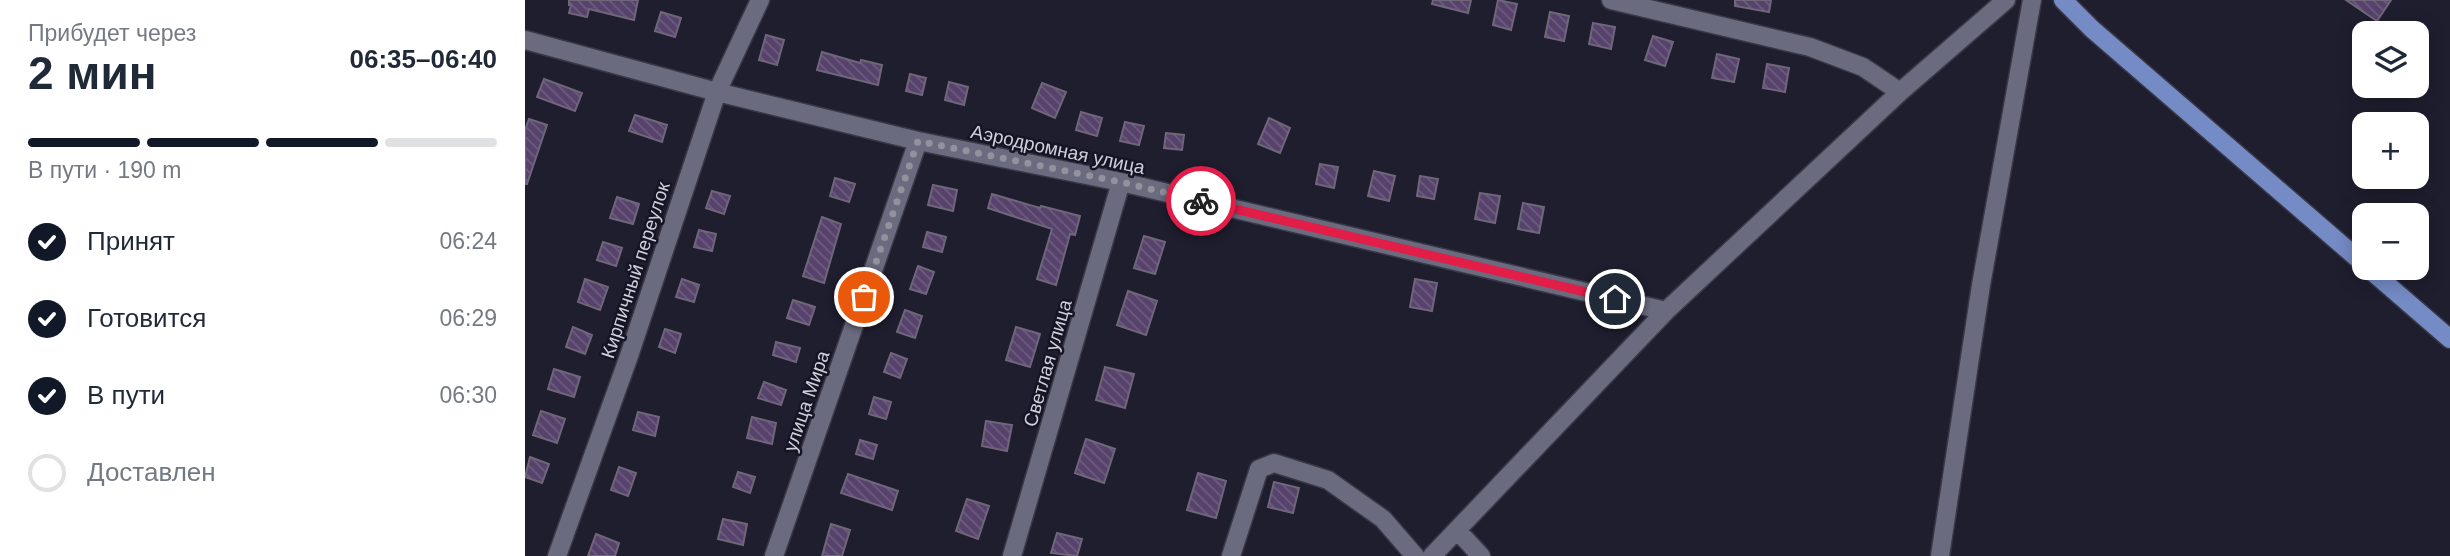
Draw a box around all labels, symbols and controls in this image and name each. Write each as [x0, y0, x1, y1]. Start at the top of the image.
text: Прибудет через [28, 20, 196, 46]
map controls [2352, 21, 2429, 280]
button: layers [2352, 21, 2429, 98]
text: 06:35–06:40 [350, 44, 497, 74]
text: 2 мин [28, 47, 156, 99]
button: + [2352, 112, 2429, 189]
street label: Аэродромная улица [969, 121, 1147, 178]
text: В пути · 190 m [28, 157, 181, 183]
courier [1166, 166, 1236, 236]
street label: Кирпичный переулок [597, 179, 674, 361]
icon: bike [1182, 182, 1220, 220]
button: − [2352, 203, 2429, 280]
icon: check [28, 223, 66, 261]
text: Принят [87, 226, 175, 256]
text: 06:24 [439, 228, 497, 254]
pin [834, 267, 894, 327]
pin [1585, 269, 1645, 329]
icon: bag [845, 278, 883, 316]
icon: home [1596, 280, 1634, 318]
street label: Светлая улица [1019, 297, 1076, 429]
icon: check [28, 300, 66, 338]
text: Готовится [87, 303, 206, 333]
text: 06:29 [439, 305, 497, 331]
street label: улица Мира [779, 348, 834, 454]
icon: check [28, 377, 66, 415]
text: В пути [87, 380, 165, 410]
text: 06:30 [439, 382, 497, 408]
text: Доставлен [87, 457, 216, 487]

